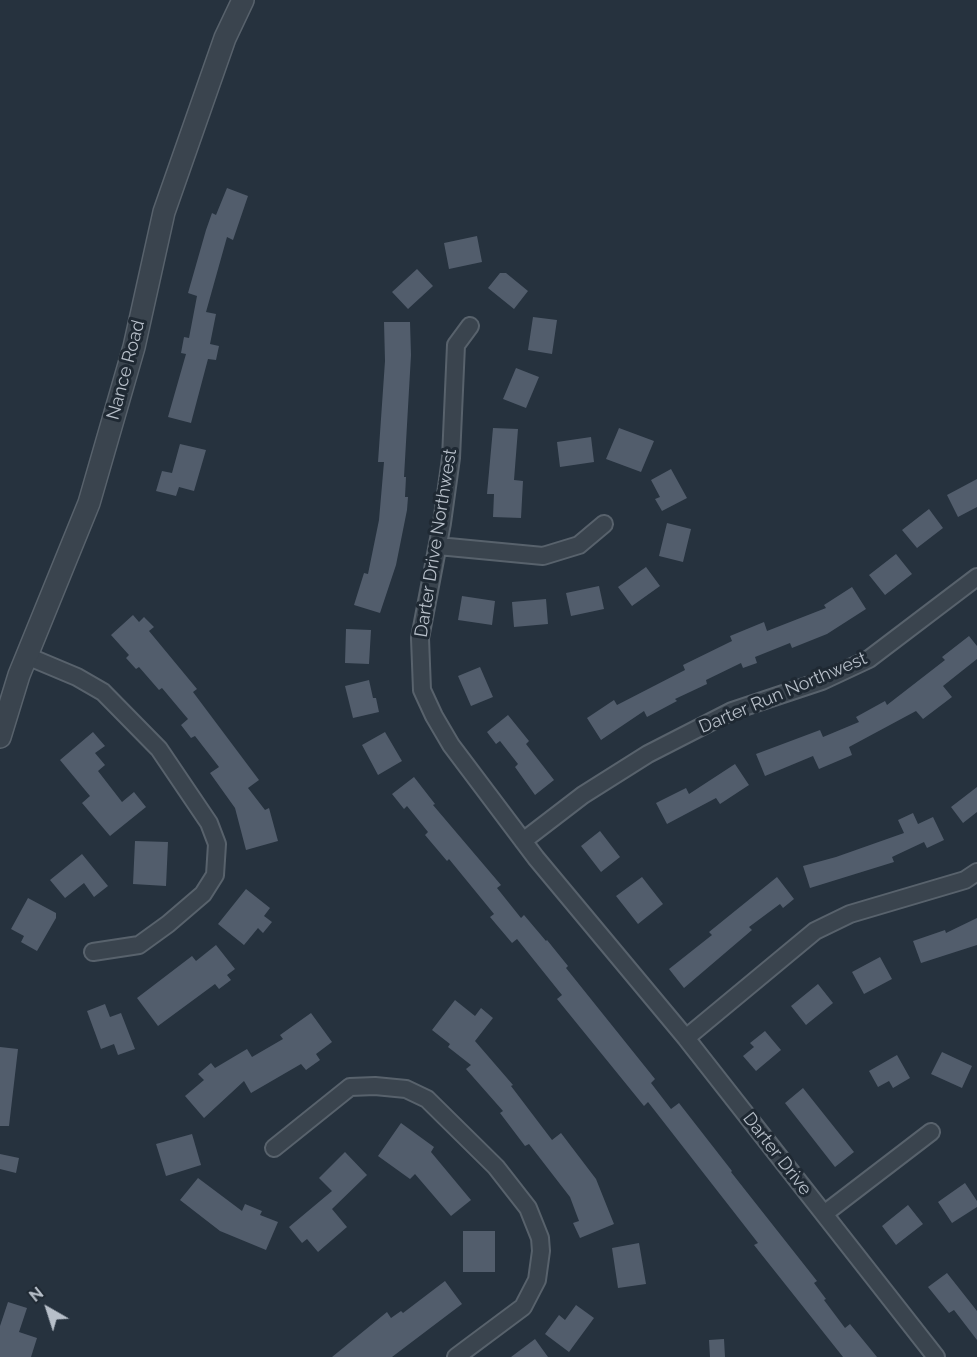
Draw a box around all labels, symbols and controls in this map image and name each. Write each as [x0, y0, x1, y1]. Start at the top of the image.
street label: Nance Road [102, 318, 150, 422]
street label: Darter Drive Northwest [410, 447, 462, 639]
street label: Darter Run Northwest [696, 648, 870, 738]
street label: Darter Drive [738, 1108, 816, 1200]
north arrow [18, 1279, 78, 1339]
text: N [26, 1283, 47, 1306]

